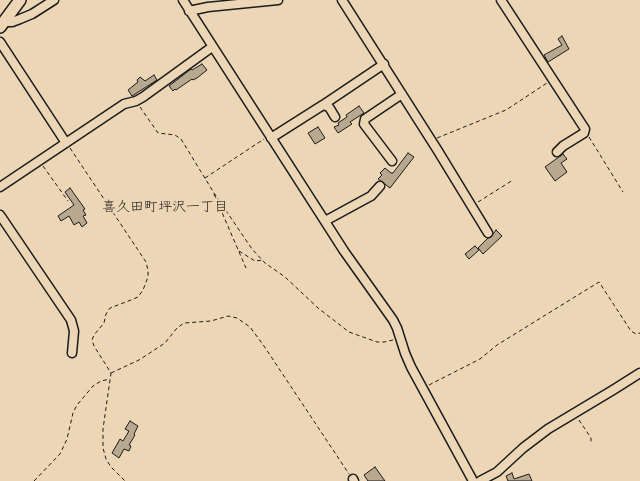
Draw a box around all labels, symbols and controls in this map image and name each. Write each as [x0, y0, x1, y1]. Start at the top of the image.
district label: 喜久田町坪沢一丁目 [102, 199, 228, 215]

